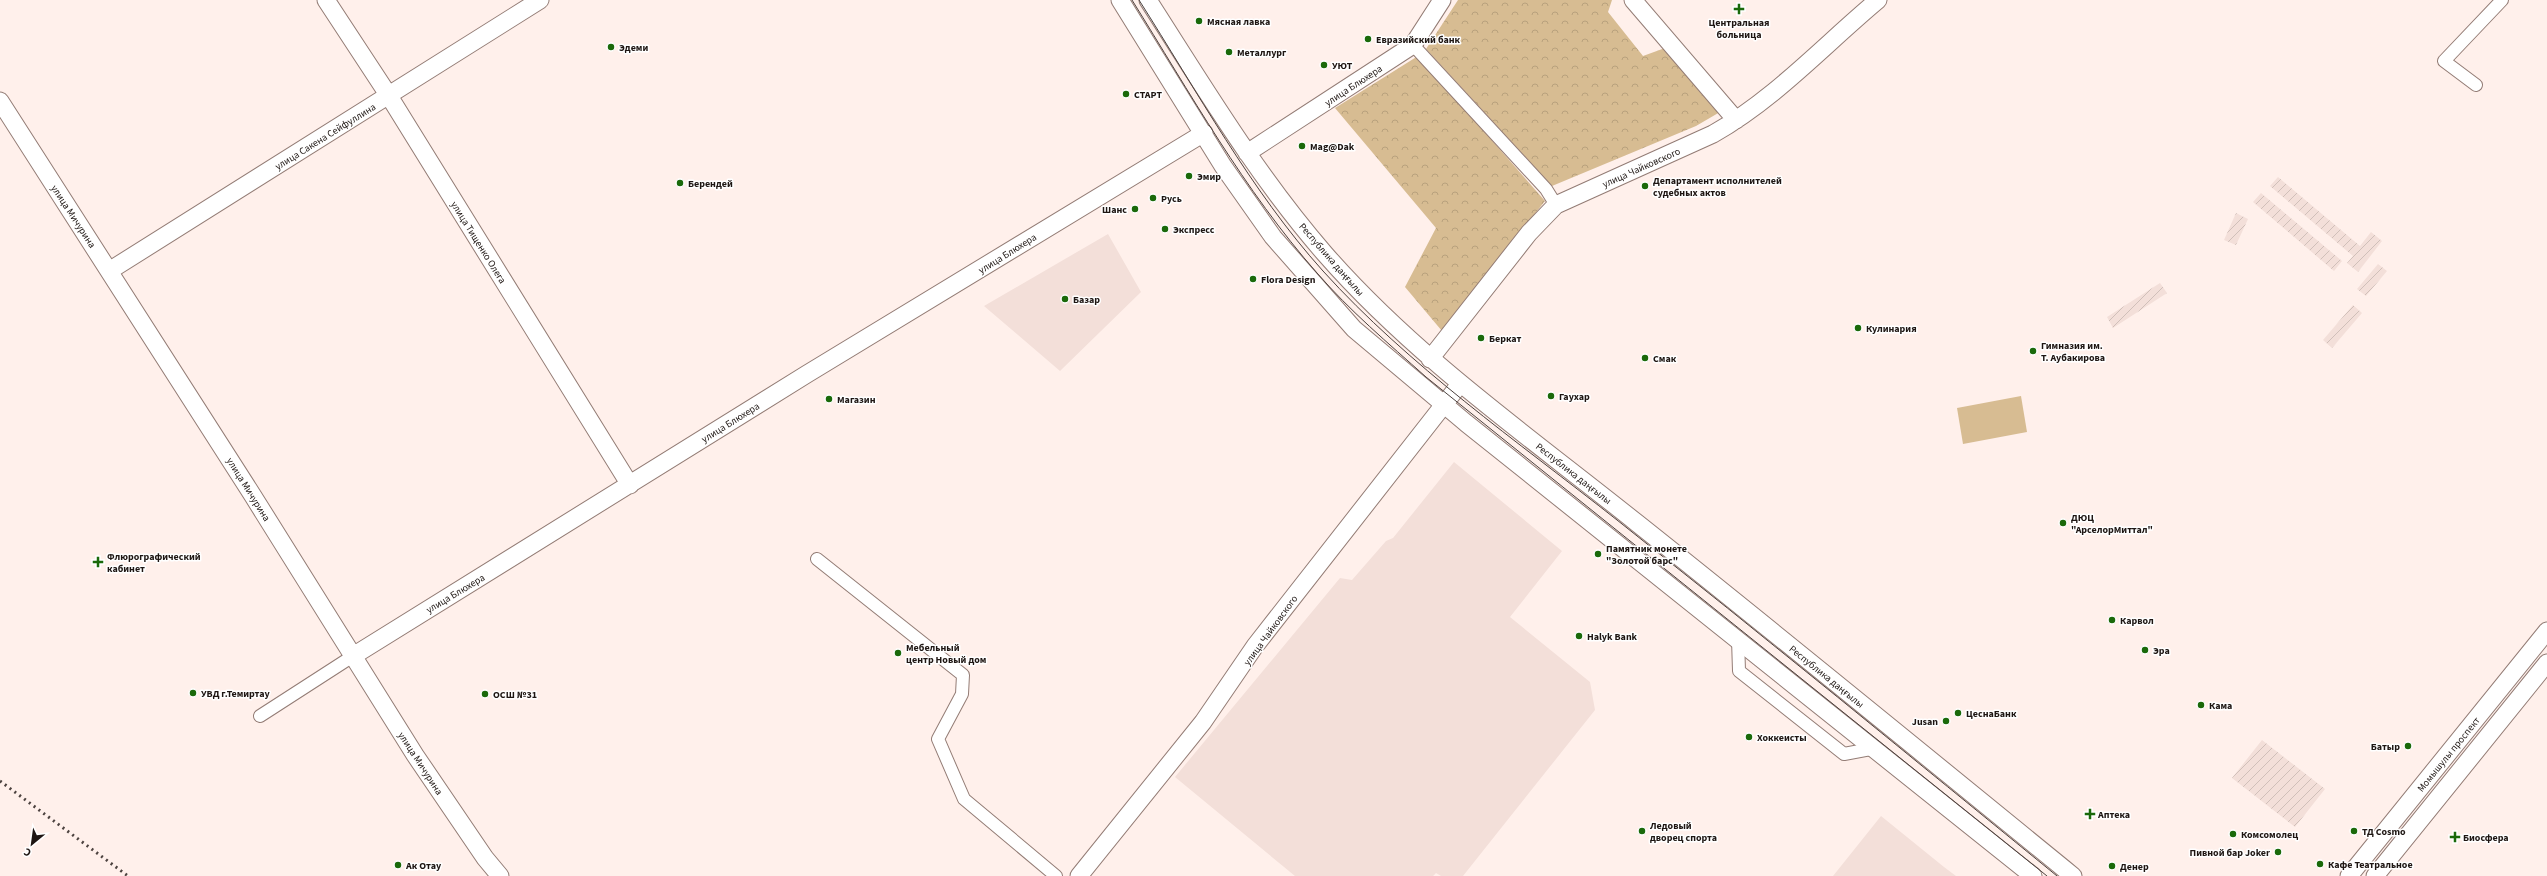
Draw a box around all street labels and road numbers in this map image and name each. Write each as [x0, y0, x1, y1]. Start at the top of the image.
street label: улица Блюхера [1322, 62, 1385, 110]
street label: улица Сакена Сейфуллина [272, 100, 379, 174]
street label: улица Чайковского [1600, 144, 1683, 191]
street label: улица Мичурина [47, 182, 99, 251]
street label: улица Тищенко Олега [447, 199, 509, 286]
street label: Республика даңғылы [1296, 220, 1367, 299]
street label: улица Блюхера [976, 230, 1039, 277]
street label: улица Блюхера [699, 399, 762, 446]
street label: Республика даңғылы [1533, 440, 1614, 508]
street label: улица Мичурина [223, 455, 273, 524]
street label: улица Блюхера [424, 571, 488, 617]
street label: улица Чайковского [1240, 592, 1301, 669]
street label: Республика даңғылы [1786, 642, 1867, 711]
street label: Момышулы проспект [2414, 714, 2484, 795]
street label: улица Мичурина [394, 729, 446, 798]

